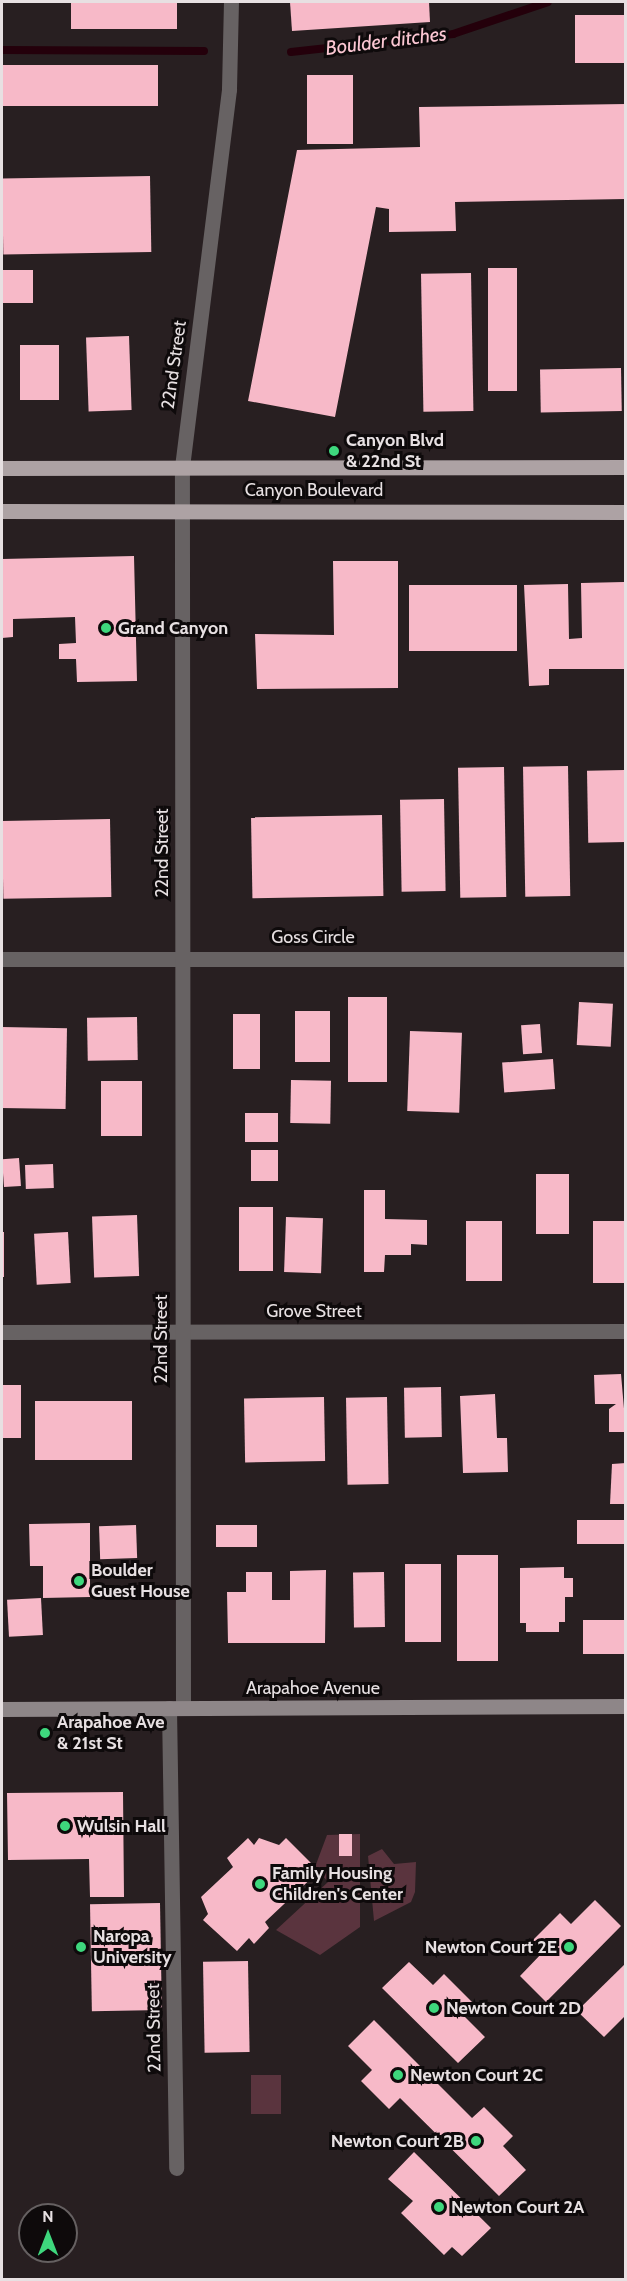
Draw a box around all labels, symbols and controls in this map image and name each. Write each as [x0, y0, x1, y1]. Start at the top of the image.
water label: Boulder ditches [324, 22, 448, 60]
street label: 22nd Street [157, 319, 191, 411]
place label: Canyon Blvd & 22nd St [346, 430, 444, 472]
marker: Canyon Blvd & 22nd St [327, 444, 341, 458]
street label: Canyon Boulevard [245, 479, 383, 501]
place label: Grand Canyon [118, 617, 228, 639]
marker: Grand Canyon [99, 621, 113, 635]
street label: 22nd Street [151, 808, 173, 898]
street label: Goss Circle [271, 926, 355, 948]
street label: 22nd Street [150, 1294, 172, 1384]
street label: Grove Street [266, 1300, 362, 1322]
place label: Boulder Guest House [91, 1560, 190, 1602]
marker: Boulder Guest House [72, 1574, 86, 1588]
street label: Arapahoe Avenue [246, 1677, 380, 1699]
place label: Arapahoe Ave & 21st St [57, 1712, 164, 1754]
marker: Arapahoe Ave & 21st St [38, 1726, 52, 1740]
place label: Wulsin Hall [77, 1815, 166, 1837]
marker: Wulsin Hall [58, 1819, 72, 1833]
place label: Family Housing Children's Center [272, 1863, 403, 1906]
marker: Family Housing Children's Center [253, 1877, 267, 1891]
place label: Naropa University [93, 1926, 172, 1968]
place label: Newton Court 2E [425, 1936, 557, 1958]
marker: Naropa University [74, 1940, 88, 1954]
marker: Newton Court 2E [562, 1940, 576, 1954]
street label: 22nd Street [142, 1983, 166, 2073]
place label: Newton Court 2D [446, 1997, 581, 2019]
marker: Newton Court 2D [427, 2001, 441, 2015]
place label: Newton Court 2C [410, 2064, 543, 2086]
marker: Newton Court 2C [391, 2068, 405, 2082]
place label: Newton Court 2B [331, 2130, 464, 2152]
marker: Newton Court 2B [469, 2134, 483, 2148]
place label: Newton Court 2A [451, 2196, 584, 2218]
marker: Newton Court 2A [432, 2200, 446, 2214]
north arrow [18, 2203, 78, 2263]
text: N [42, 2207, 54, 2226]

